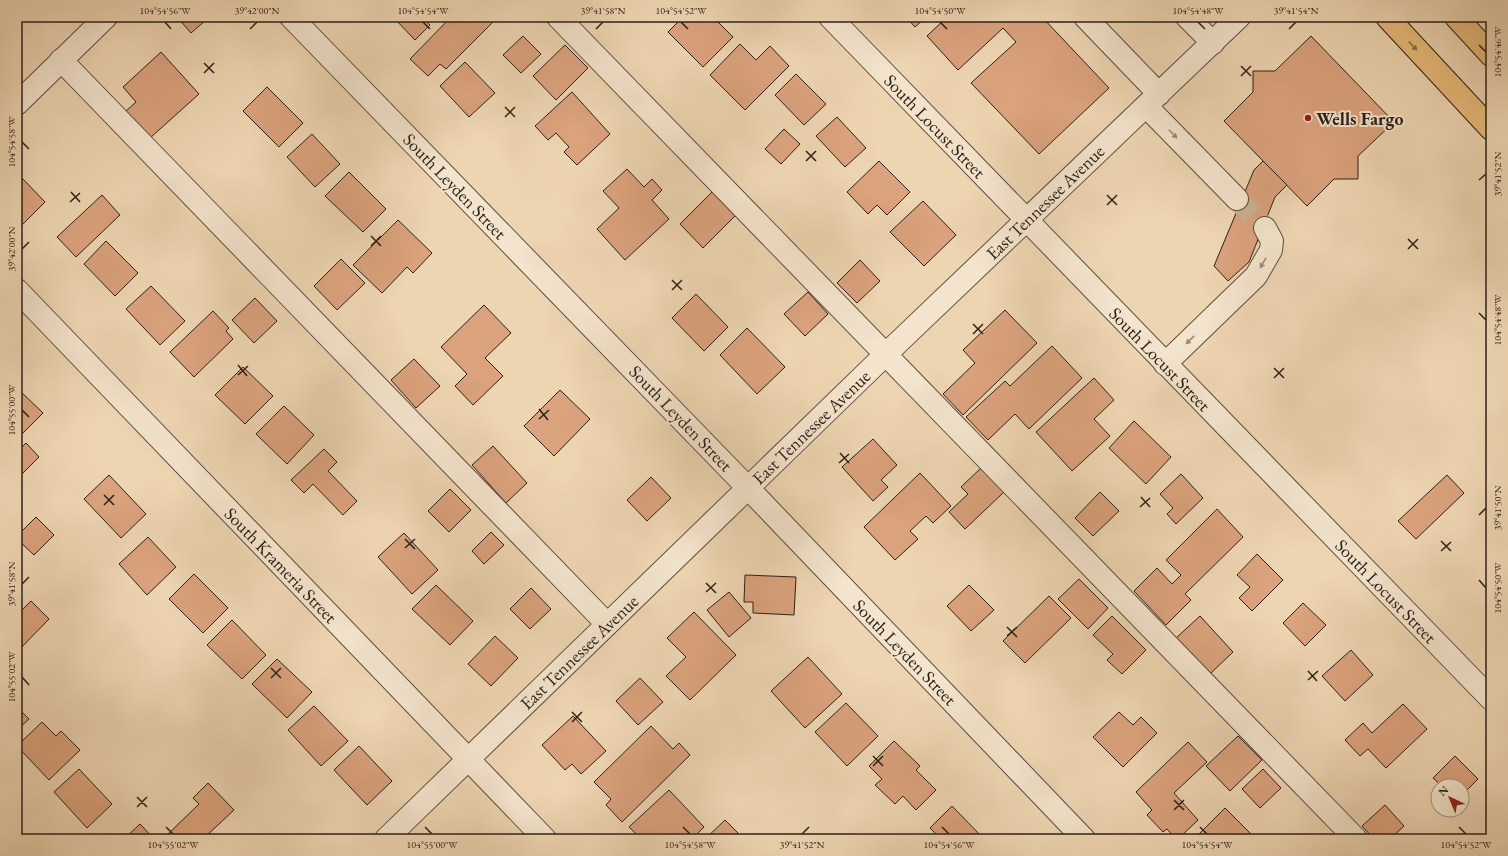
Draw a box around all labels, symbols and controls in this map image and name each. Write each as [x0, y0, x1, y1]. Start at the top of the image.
text: 104°54'56"W [140, 4, 191, 17]
text: 39°42'00"N [235, 4, 280, 17]
text: 104°54'54"W [398, 4, 449, 17]
text: 39°41'58"N [581, 4, 626, 17]
text: 104°54'52"W [656, 4, 707, 17]
text: 104°54'50"W [915, 4, 966, 17]
text: 104°54'48"W [1173, 4, 1224, 17]
text: 39°41'54"N [1274, 4, 1319, 17]
text: 104°54'46"W [1491, 26, 1504, 77]
one-way arrow [1409, 40, 1418, 51]
street label: South Locust Street [879, 69, 991, 183]
place label: Wells Fargo [1316, 107, 1403, 130]
marker: Wells Fargo [1303, 113, 1313, 123]
text: 104°54'58"W [5, 116, 18, 167]
street label: South Leyden Street [398, 128, 512, 244]
one-way arrow [1169, 129, 1178, 139]
street label: East Tennessee Avenue [981, 140, 1109, 264]
text: 39°41'52"N [1491, 151, 1504, 196]
text: 39°42'00"N [5, 226, 18, 271]
one-way arrow [1260, 257, 1267, 269]
text: 104°54'48"W [1491, 294, 1504, 345]
street label: South Locust Street [1104, 302, 1216, 416]
one-way arrow [1185, 335, 1195, 345]
street label: South Leyden Street [624, 360, 738, 476]
street label: East Tennessee Avenue [747, 365, 875, 489]
text: 104°55'00"W [5, 384, 18, 435]
text: 39°41'50"N [1491, 485, 1504, 530]
street label: South Krameria Street [220, 502, 342, 628]
street label: South Locust Street [1330, 534, 1442, 648]
text: 39°41'58"N [5, 561, 18, 606]
text: 104°54'50"W [1491, 562, 1504, 613]
street label: East Tennessee Avenue [515, 590, 643, 714]
street label: South Leyden Street [848, 594, 962, 710]
text: 104°55'02"W [5, 651, 18, 702]
north arrow [1430, 778, 1470, 818]
text: N [1435, 783, 1451, 799]
text: 104°55'02"W [148, 838, 199, 851]
text: 104°55'00"W [407, 838, 458, 851]
text: 104°54'58"W [665, 838, 716, 851]
text: 39°41'52"N [780, 838, 825, 851]
text: 104°54'56"W [924, 838, 975, 851]
text: 104°54'54"W [1182, 838, 1233, 851]
text: 104°54'52"W [1441, 838, 1492, 851]

